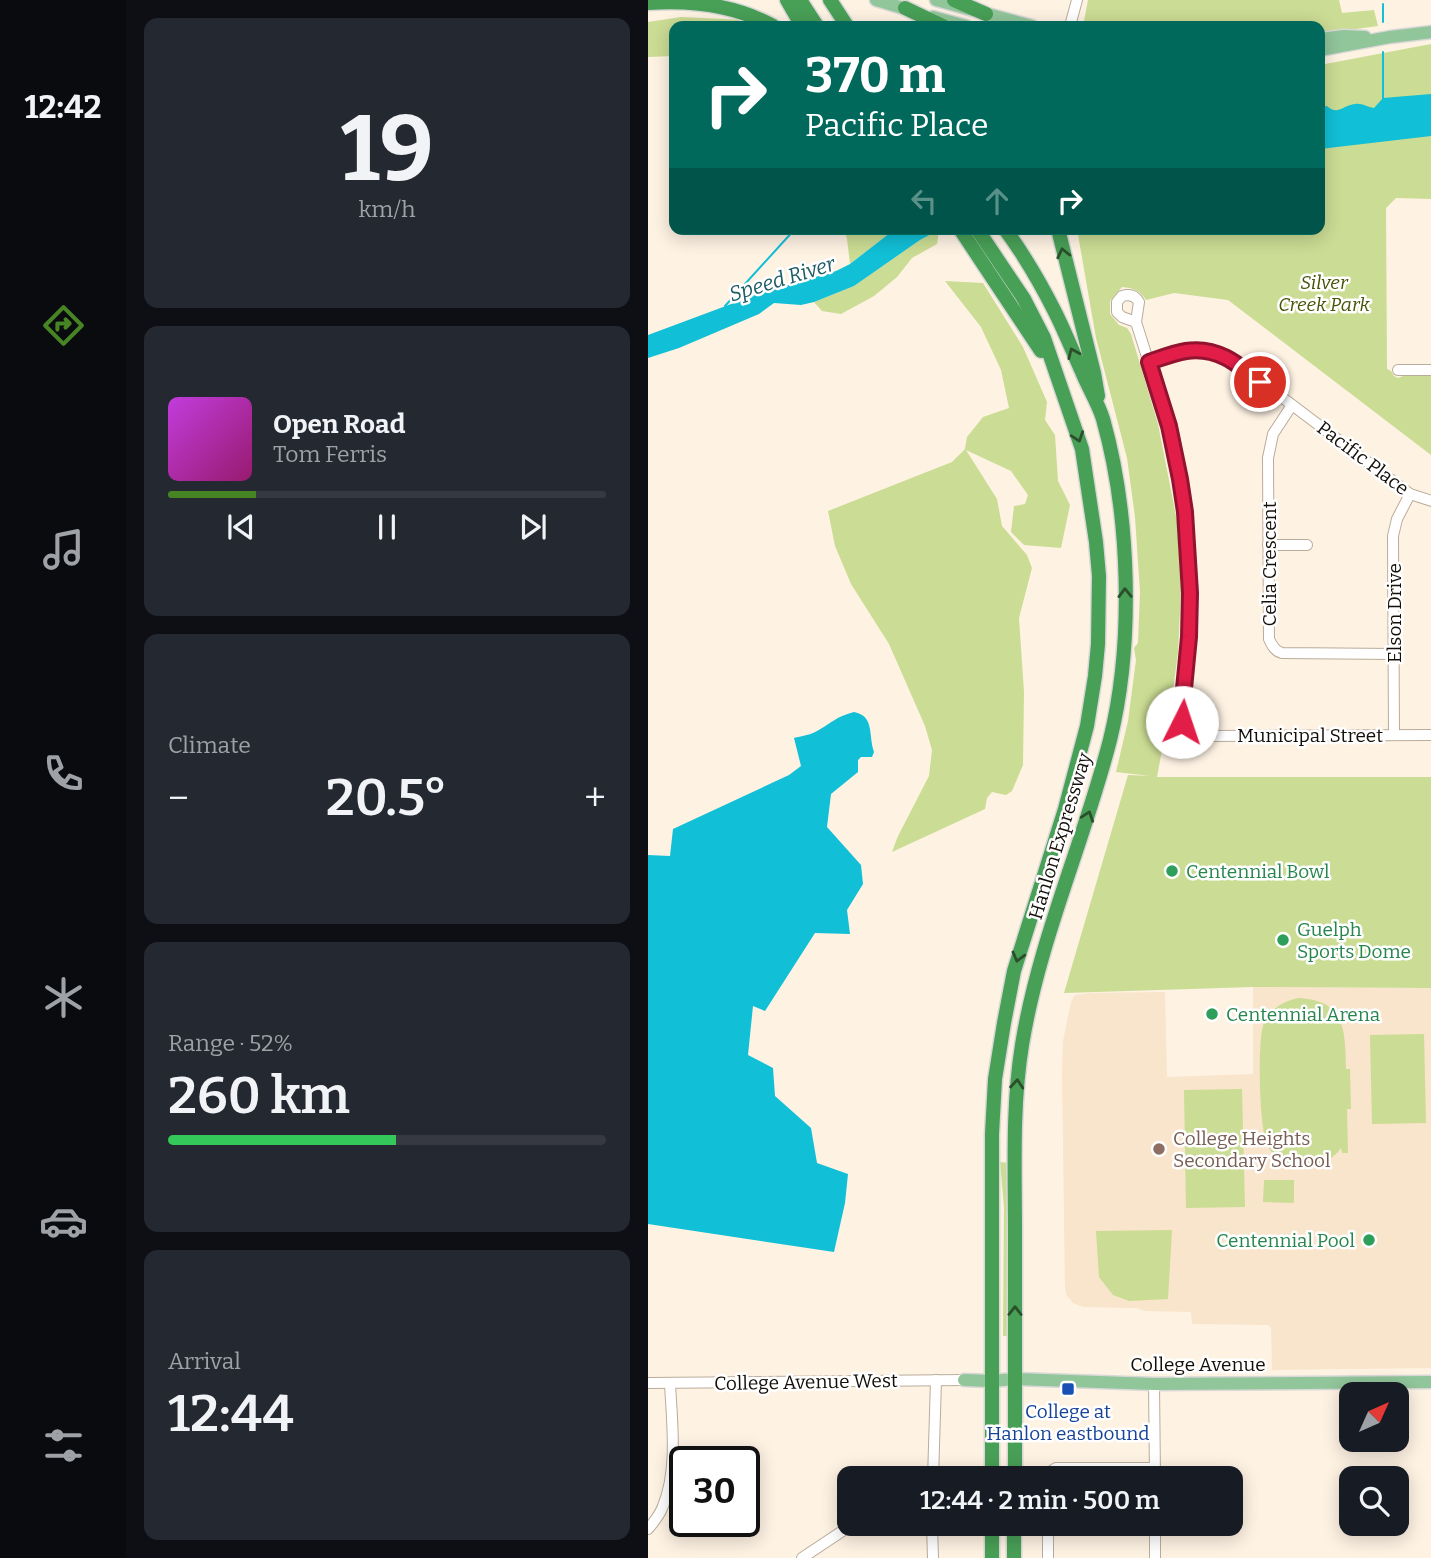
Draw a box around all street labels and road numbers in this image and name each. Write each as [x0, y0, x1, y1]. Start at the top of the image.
street label: Pacific Place [1313, 416, 1413, 500]
street label: Celia Crescent [1258, 501, 1281, 627]
street label: Elson Drive [1383, 563, 1406, 663]
street label: Municipal Street [1237, 724, 1383, 747]
street label: Hanlon Expressway [1024, 749, 1097, 922]
street label: College Avenue [1130, 1353, 1266, 1376]
street label: College Avenue West [714, 1369, 898, 1395]

